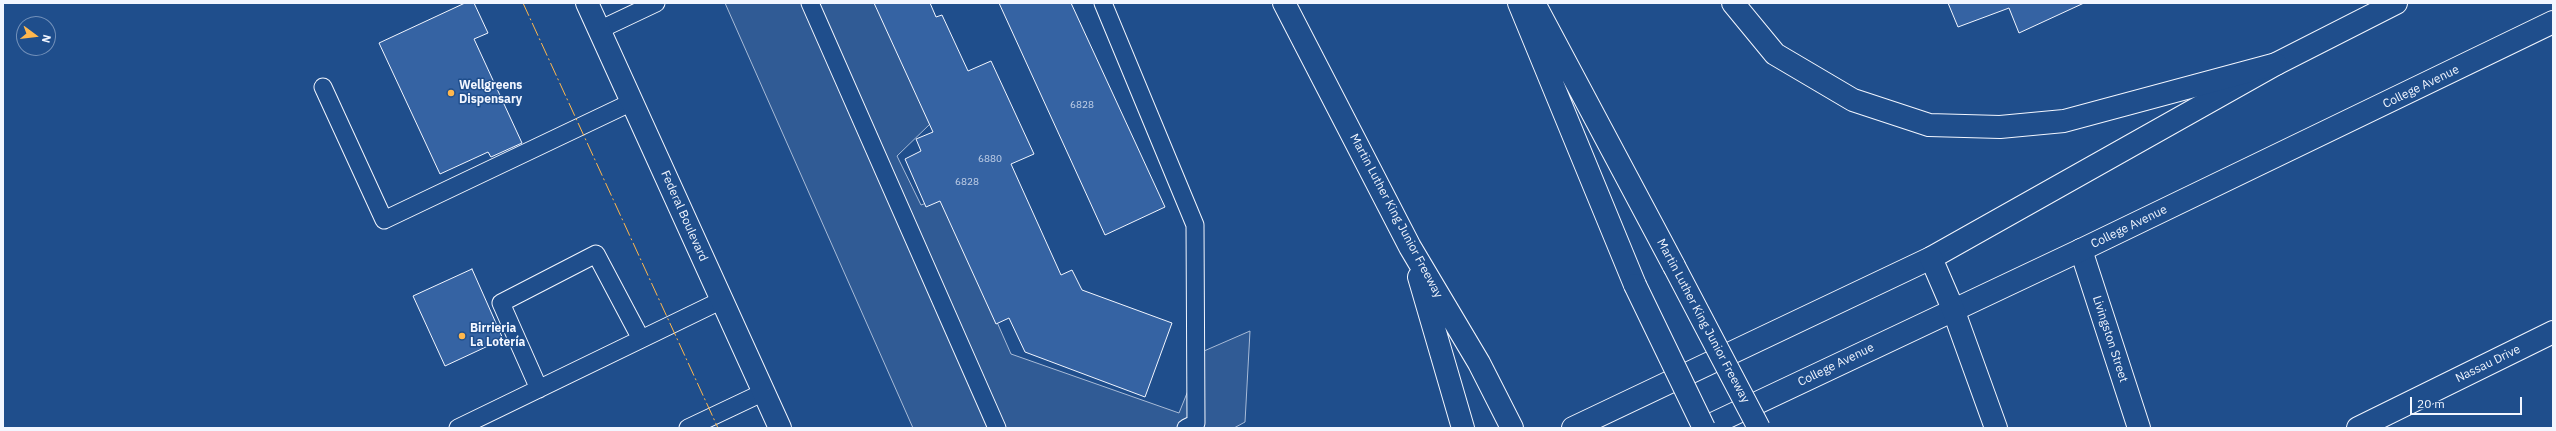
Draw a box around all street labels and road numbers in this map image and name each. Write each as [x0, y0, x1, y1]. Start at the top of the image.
street label: College Avenue [2381, 62, 2461, 112]
street label: Martin Luther King Junior Freeway [1347, 132, 1445, 300]
street label: Federal Boulevard [657, 168, 711, 264]
street label: College Avenue [2089, 202, 2169, 252]
street label: Martin Luther King Junior Freeway [1654, 237, 1752, 405]
street label: Livingston Street [2089, 294, 2131, 384]
street label: College Avenue [1796, 340, 1876, 390]
street label: Nassau Drive [2453, 342, 2523, 386]

